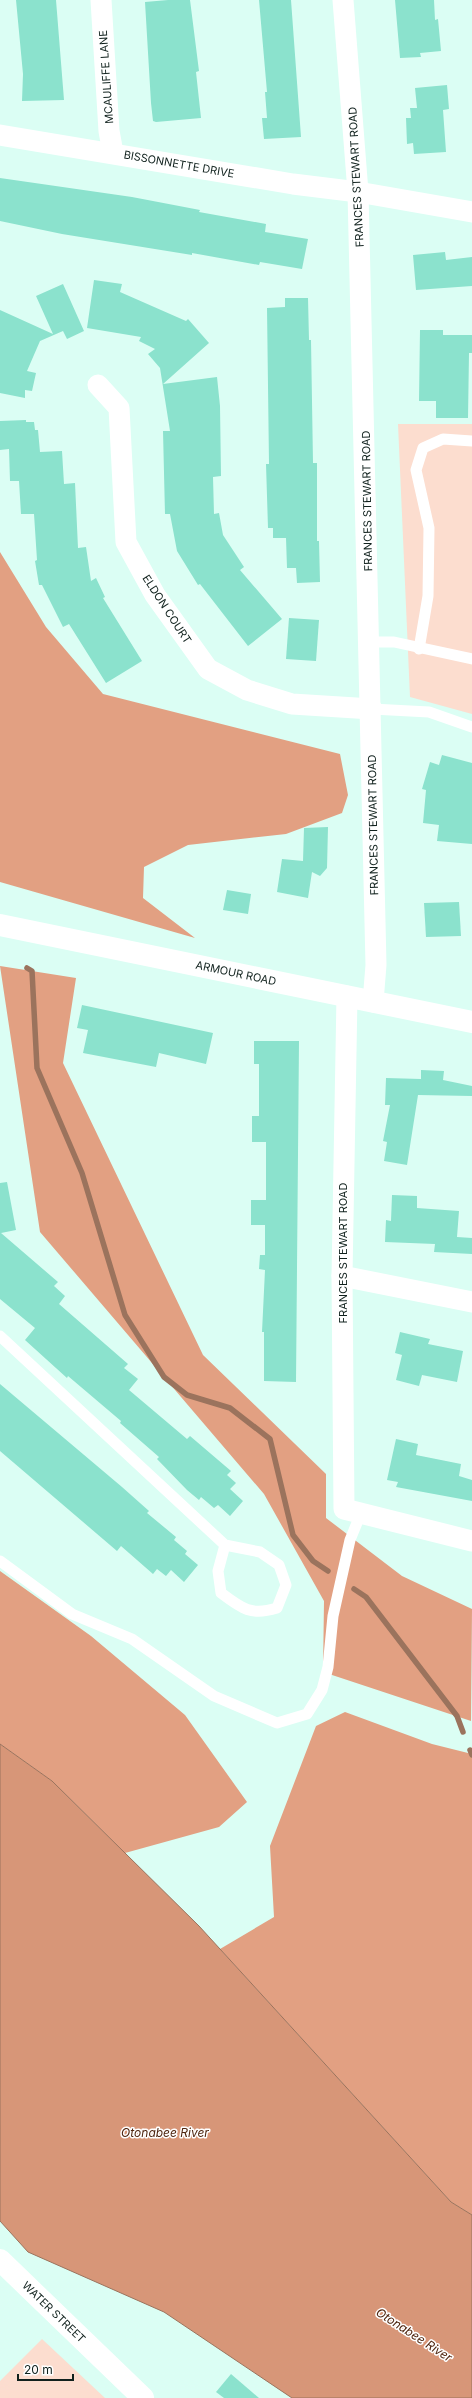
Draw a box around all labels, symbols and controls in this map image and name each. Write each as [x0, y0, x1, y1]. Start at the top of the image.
street label: MCAULIFFE LANE [96, 30, 116, 124]
street label: FRANCES STEWART ROAD [345, 106, 367, 248]
street label: BISSONNETTE DRIVE [123, 147, 235, 181]
street label: FRANCES STEWART ROAD [359, 430, 375, 571]
street label: ELDON COURT [140, 572, 194, 646]
street label: FRANCES STEWART ROAD [365, 754, 381, 895]
street label: ARMOUR ROAD [194, 958, 278, 988]
street label: FRANCES STEWART ROAD [336, 1183, 350, 1323]
water label: Otonabee River [121, 2125, 209, 2140]
street label: WATER STREET [20, 2278, 88, 2346]
water label: Otonabee River [373, 2304, 456, 2365]
scale bar [18, 2356, 73, 2382]
text: 20 m [24, 2362, 53, 2377]

